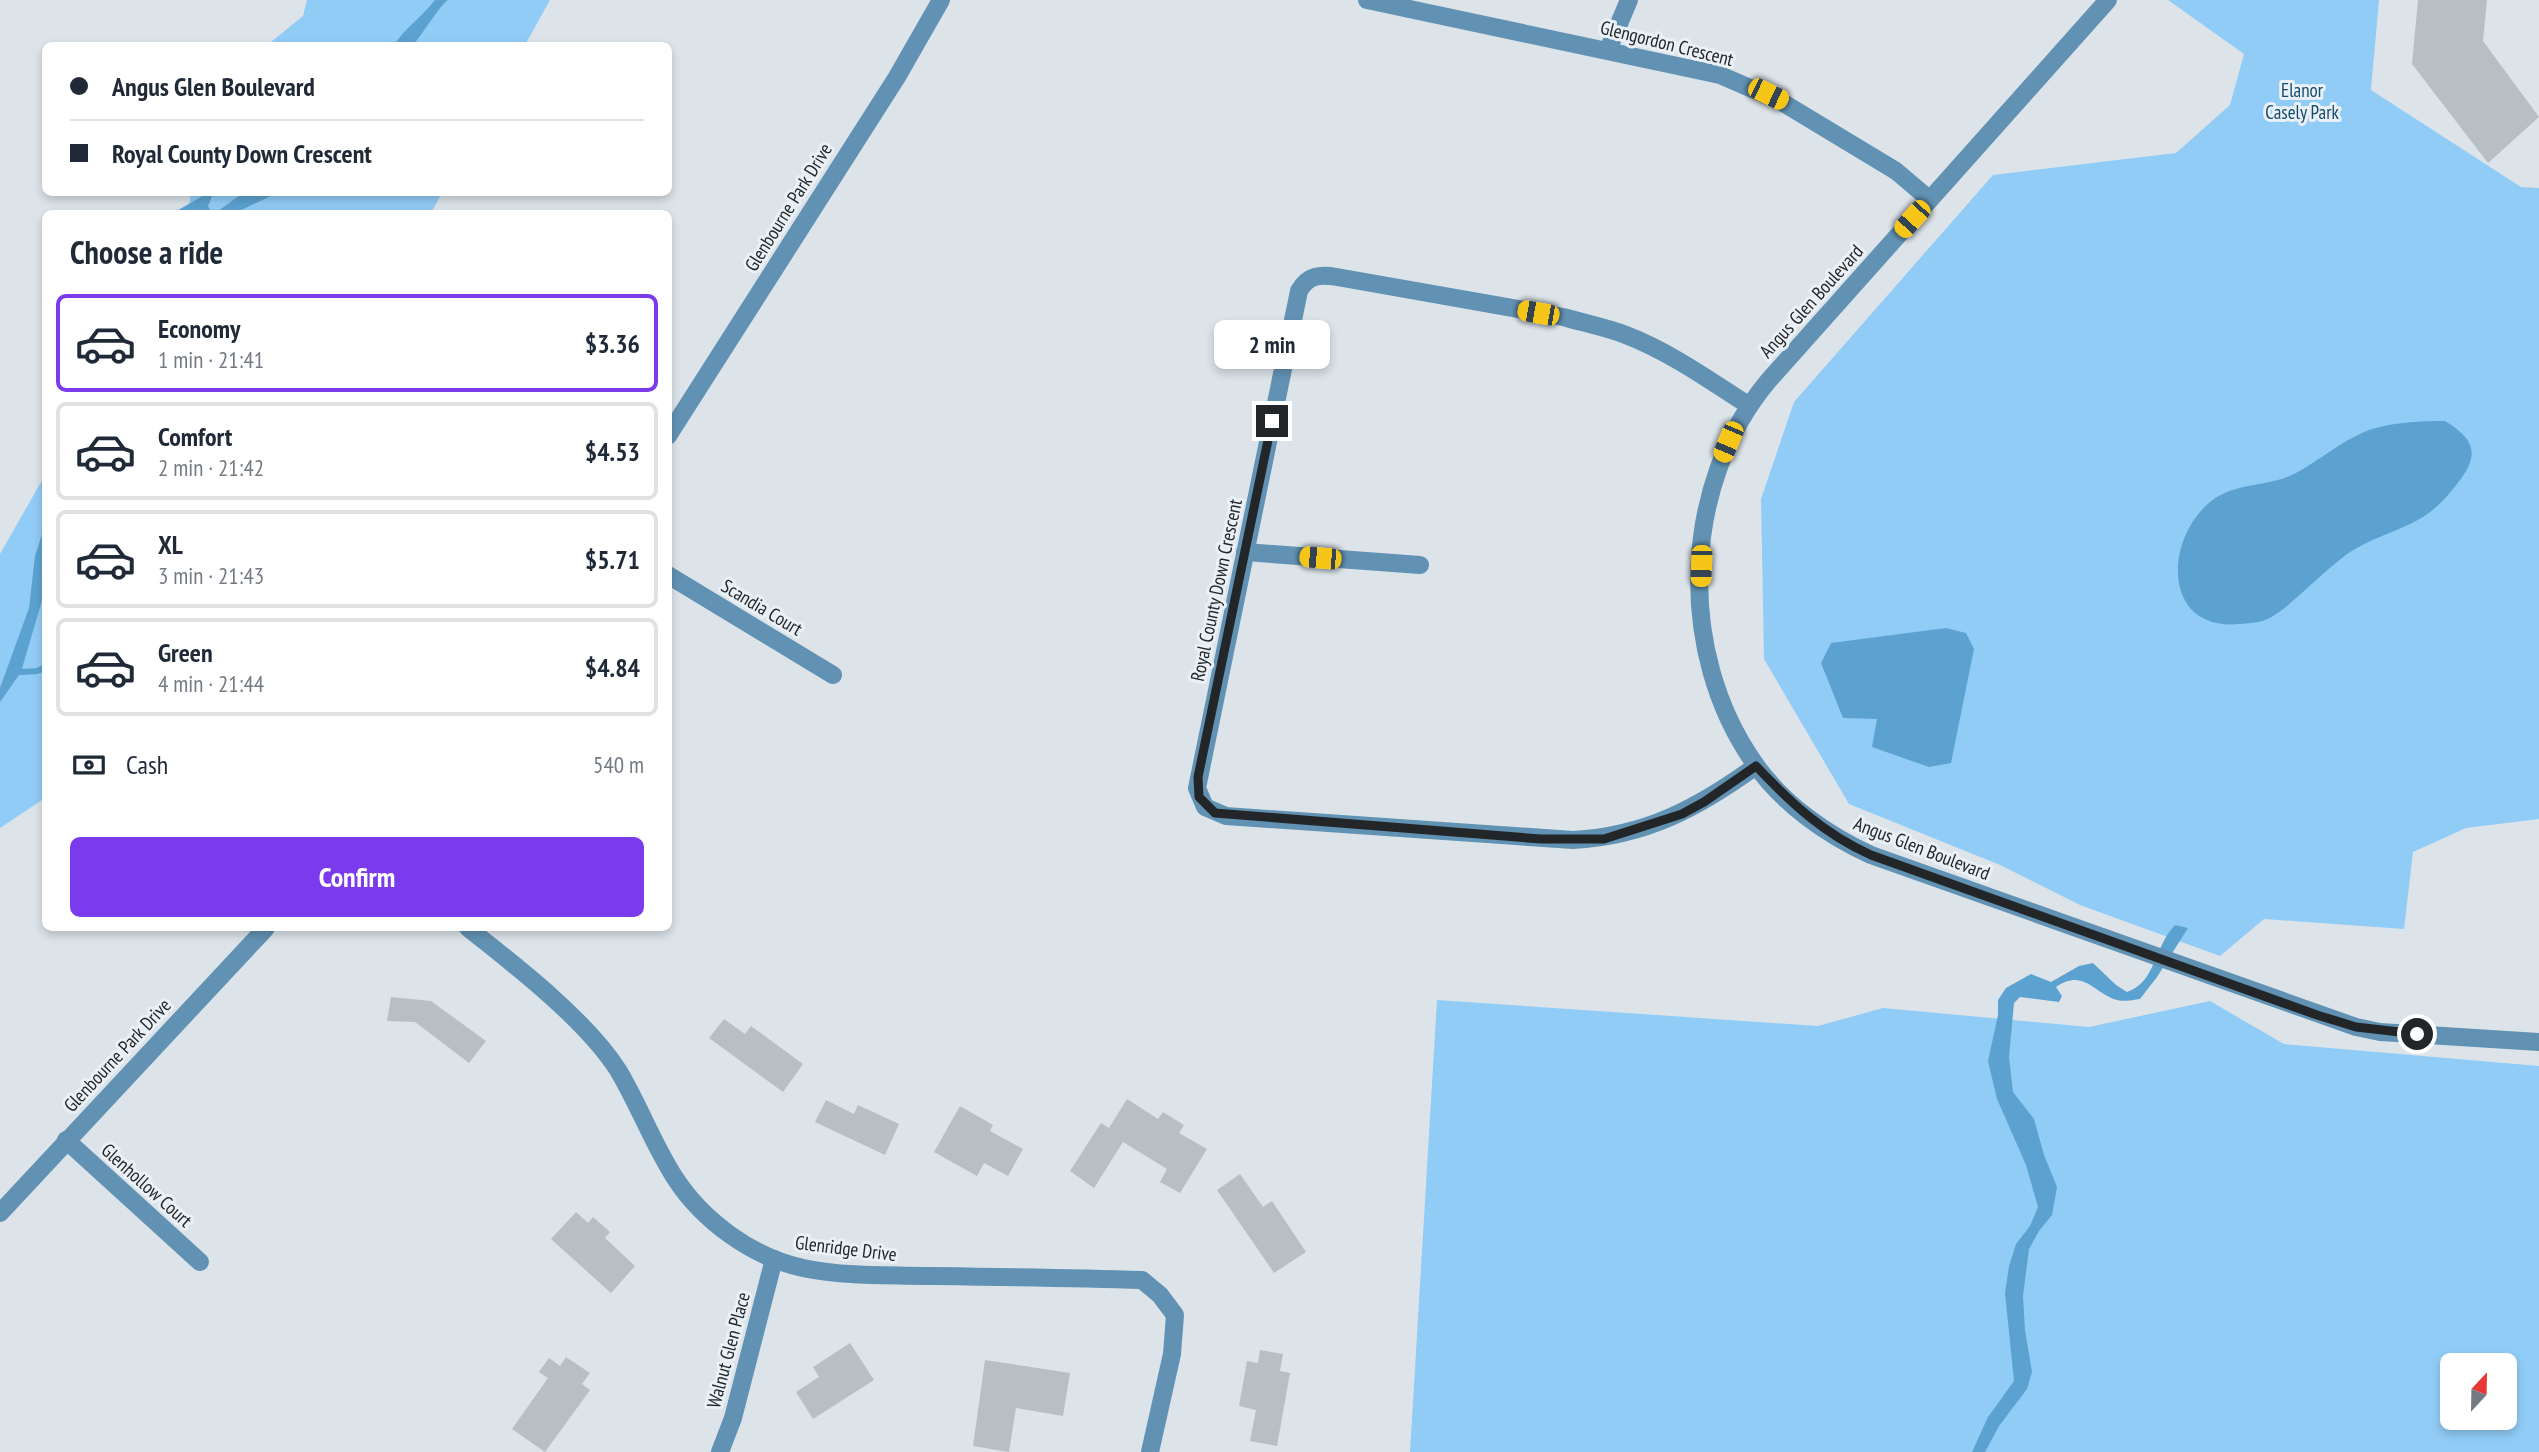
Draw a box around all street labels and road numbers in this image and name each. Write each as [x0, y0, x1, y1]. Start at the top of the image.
street label: Glengordon Crescent [1598, 15, 1737, 71]
street label: Glenbourne Park Drive [739, 138, 837, 275]
street label: Angus Glen Boulevard [1754, 239, 1868, 363]
street label: Royal County Down Crescent [1185, 496, 1247, 683]
street label: Scandia Court [717, 573, 808, 641]
street label: Angus Glen Boulevard [1850, 811, 1994, 885]
street label: Glenbourne Park Drive [58, 993, 176, 1117]
street label: Glenhollow Court [97, 1138, 198, 1233]
street label: Glenridge Drive [794, 1230, 898, 1266]
street label: Walnut Glen Place [701, 1289, 755, 1411]

